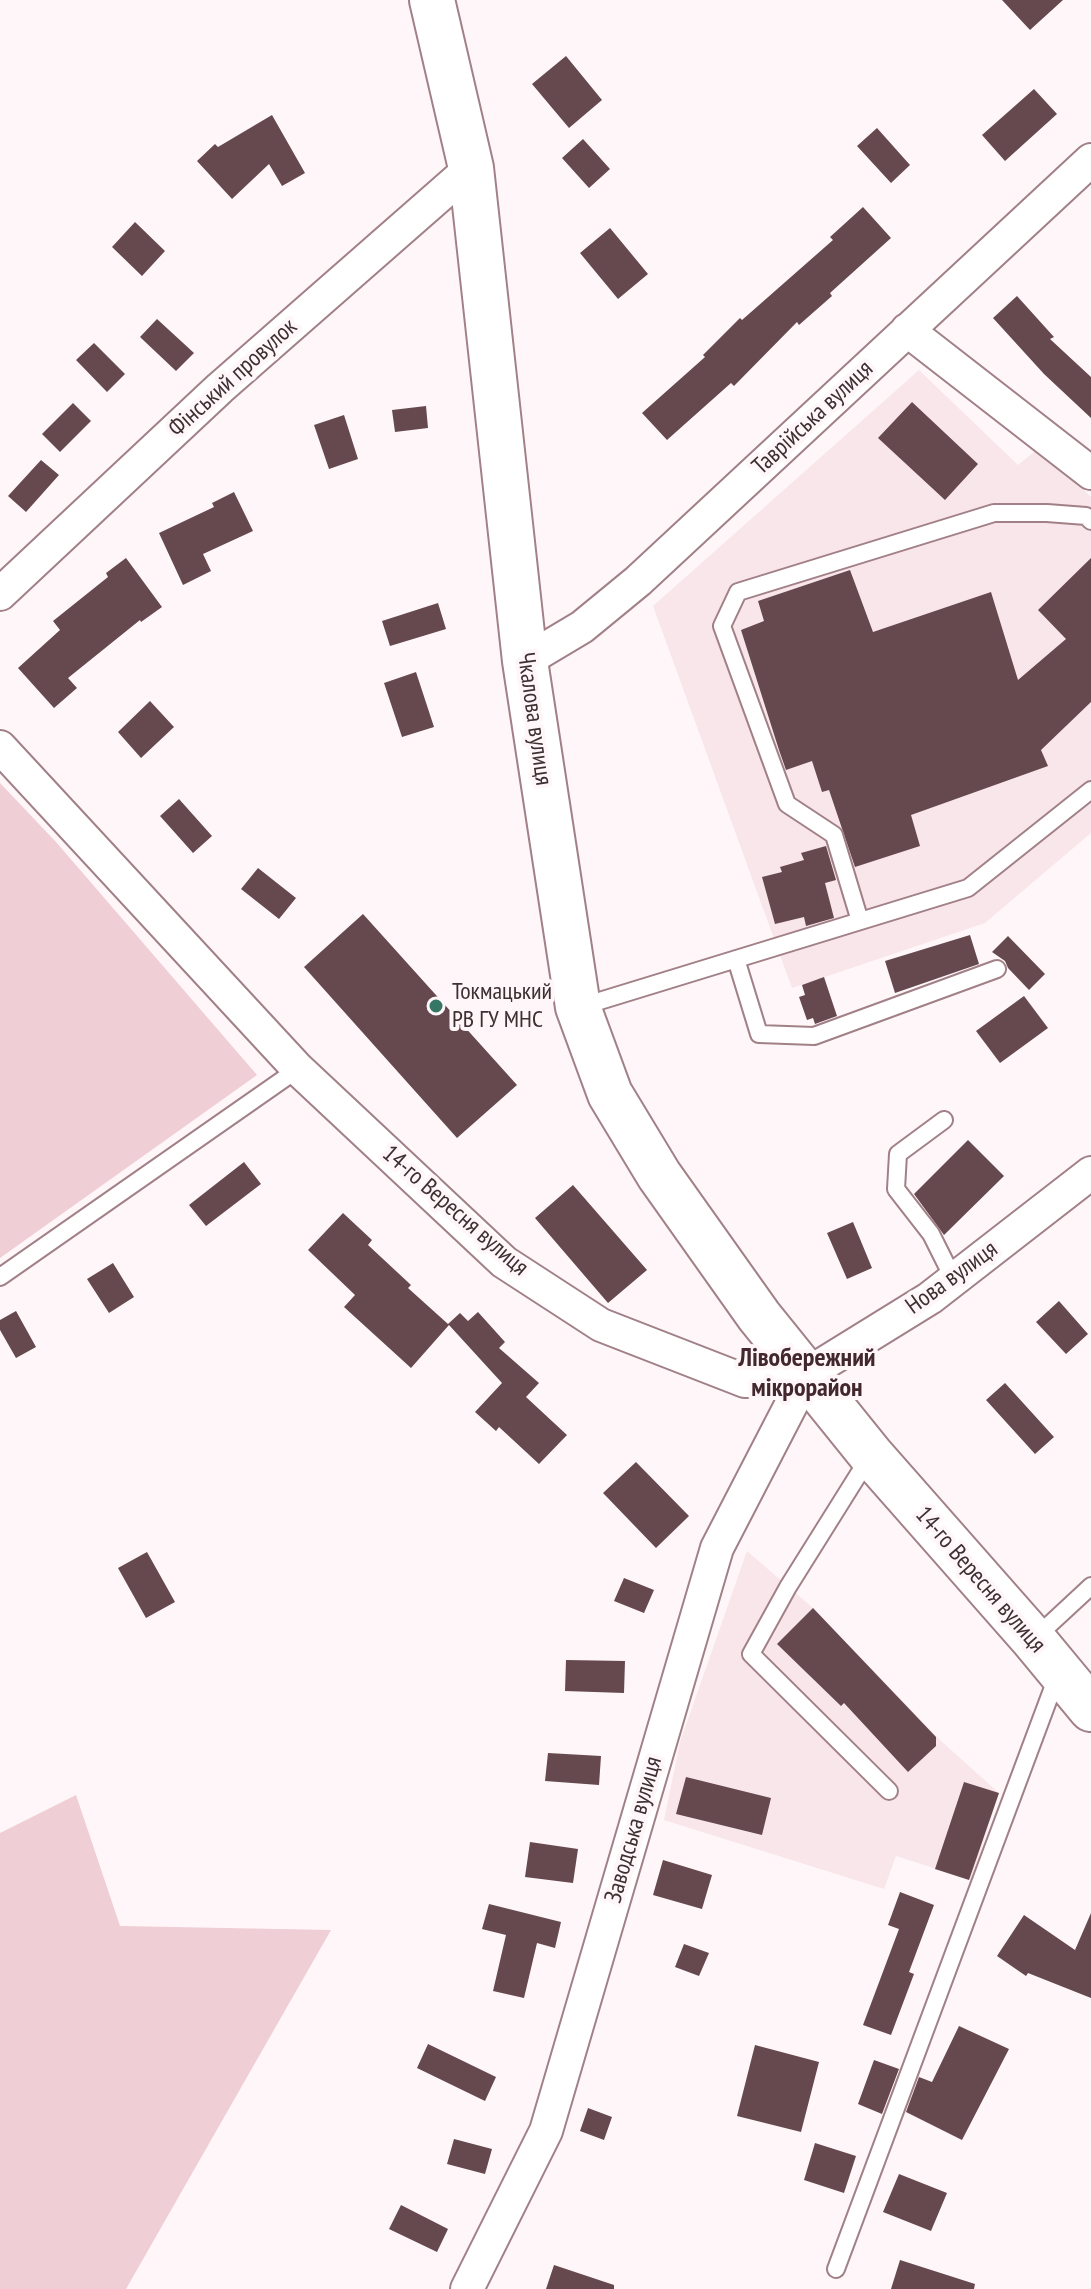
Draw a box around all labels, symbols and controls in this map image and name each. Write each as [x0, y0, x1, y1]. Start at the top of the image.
street label: Фінський провулок [163, 313, 303, 443]
street label: Таврійська вулиця [747, 355, 879, 481]
street label: Чкалова вулиця [510, 651, 558, 787]
place label: Токмацький РВ ГУ МНС [452, 978, 552, 1034]
marker: Токмацький РВ ГУ МНС [427, 997, 445, 1015]
street label: 14-го Вересня вулиця [376, 1140, 534, 1282]
street label: Нова вулиця [901, 1235, 1003, 1321]
district label: Лівобережний мікрорайон [738, 1343, 876, 1404]
street label: 14-го Вересня вулиця [909, 1501, 1051, 1659]
street label: Заводська вулиця [599, 1754, 669, 1906]

